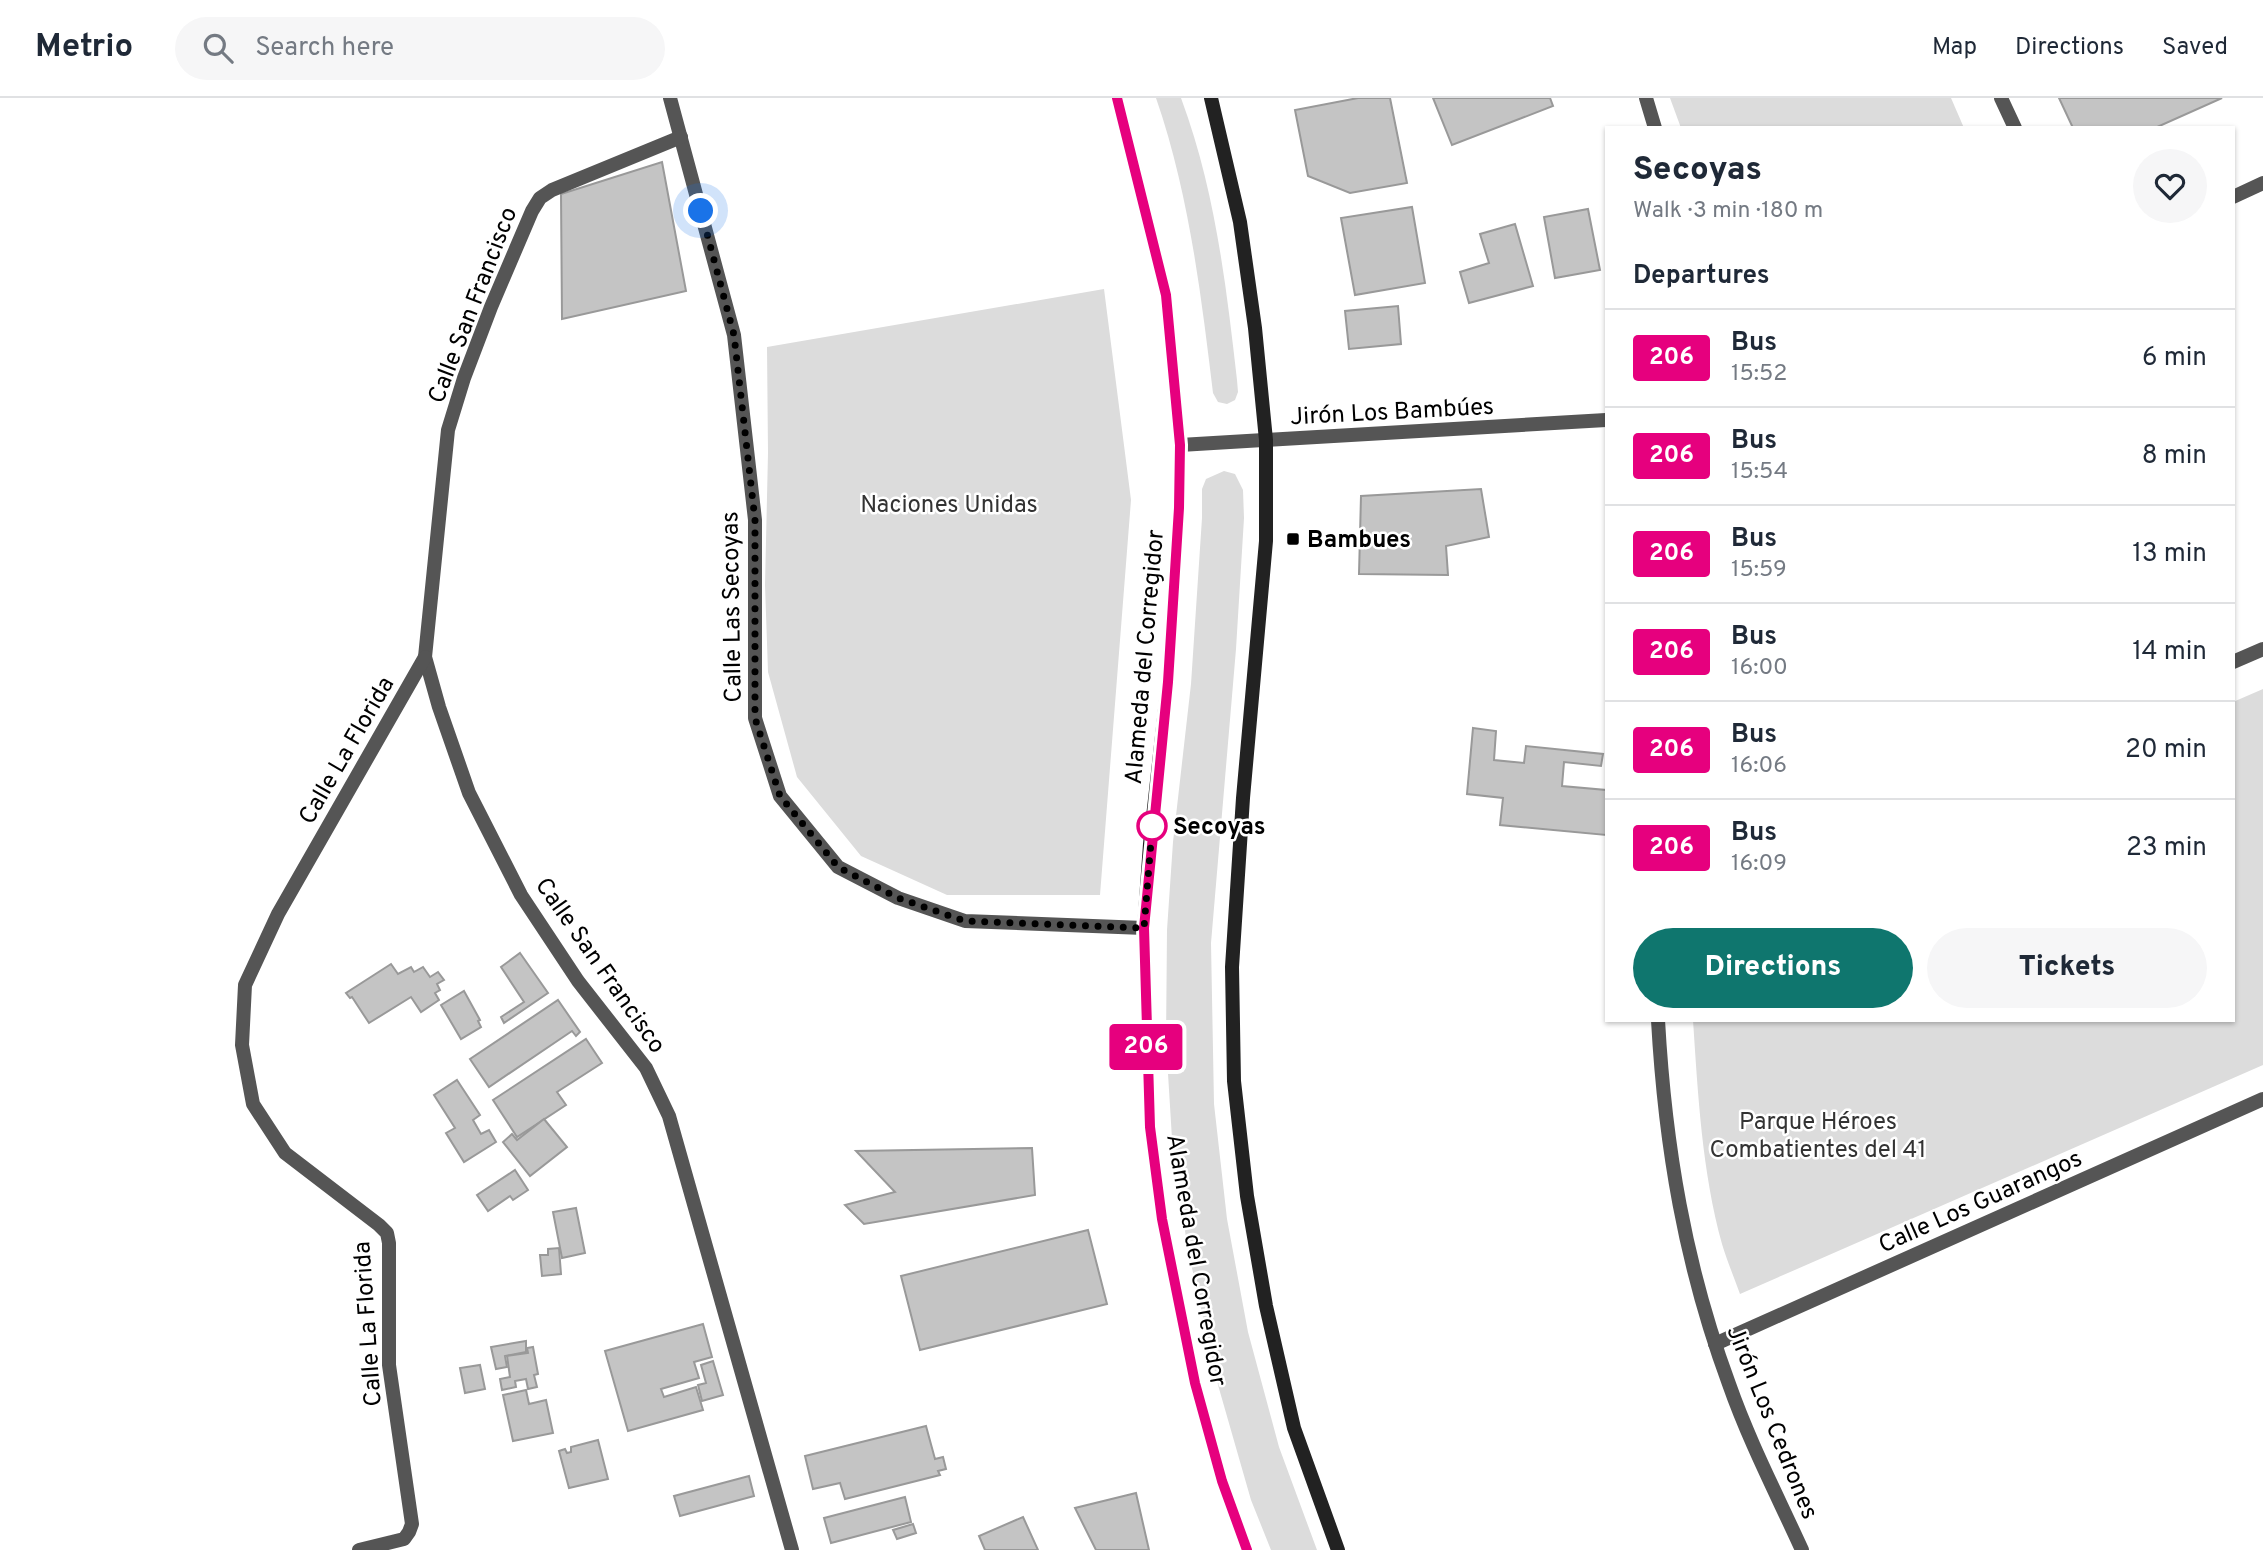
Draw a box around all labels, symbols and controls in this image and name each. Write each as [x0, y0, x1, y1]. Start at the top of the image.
search box [175, 17, 665, 80]
text: Metrio [35, 27, 133, 69]
icon: search [199, 29, 237, 67]
text: Search here [255, 32, 394, 65]
text: Map [1932, 33, 1977, 63]
text: Directions [2015, 33, 2124, 63]
text: Saved [2162, 33, 2228, 63]
button: heart [2133, 149, 2207, 223]
text: Secoyas [1633, 150, 1762, 192]
your location [683, 193, 718, 228]
text: Walk · 3 min · 180 m [1633, 197, 1823, 226]
street label: Calle San Francisco [423, 203, 525, 408]
text: Departures [1633, 260, 1770, 293]
text: Bus [1731, 327, 1777, 360]
text: 6 min [2142, 342, 2207, 375]
text: 206 [1649, 343, 1694, 373]
text: 15:52 [1731, 360, 1787, 389]
street label: Jirón Los Bambúes [1289, 393, 1495, 433]
text: Bus [1731, 425, 1777, 458]
text: 8 min [2142, 440, 2207, 473]
text: 206 [1649, 441, 1694, 471]
text: 15:54 [1731, 458, 1788, 487]
park label: Naciones Unidas [860, 491, 1038, 521]
street label: Calle Las Secoyas [716, 511, 750, 703]
text: Bus [1731, 523, 1777, 556]
place label: Bambues [1307, 526, 1411, 556]
street label: Alameda del Corregidor [1120, 529, 1172, 786]
marker: Bambues [1285, 531, 1301, 547]
text: 13 min [2132, 538, 2207, 571]
text: 206 [1649, 539, 1694, 569]
text: 15:59 [1731, 556, 1787, 585]
text: Bus [1731, 621, 1777, 654]
text: 14 min [2132, 636, 2207, 669]
text: 206 [1649, 637, 1694, 667]
text: 16:00 [1731, 654, 1788, 683]
street label: Calle La Florida [293, 672, 402, 830]
text: Bus [1731, 719, 1777, 752]
text: 20 min [2125, 734, 2207, 767]
text: 206 [1649, 735, 1694, 765]
text: 16:06 [1731, 752, 1787, 781]
marker: Secoyas [1137, 811, 1167, 841]
place label: Secoyas [1173, 813, 1266, 843]
text: Bus [1731, 817, 1777, 850]
text: 23 min [2126, 832, 2207, 865]
text: 206 [1649, 833, 1694, 863]
text: 16:09 [1731, 850, 1787, 879]
street label: Calle San Francisco [527, 872, 671, 1060]
button: Directions [1633, 928, 1913, 1008]
button: Tickets [1927, 928, 2207, 1008]
line badge: 206 [1106, 1024, 1186, 1070]
text: 206 [1123, 1032, 1169, 1062]
park label: Parque Héroes Combatientes del 41 [1710, 1108, 1926, 1166]
street label: Alameda del Corregidor [1158, 1132, 1232, 1389]
street label: Calle Los Guarangos [1875, 1145, 2087, 1261]
street label: Calle La Florida [348, 1240, 390, 1407]
street label: Jirón Los Cedrones [1719, 1322, 1824, 1524]

